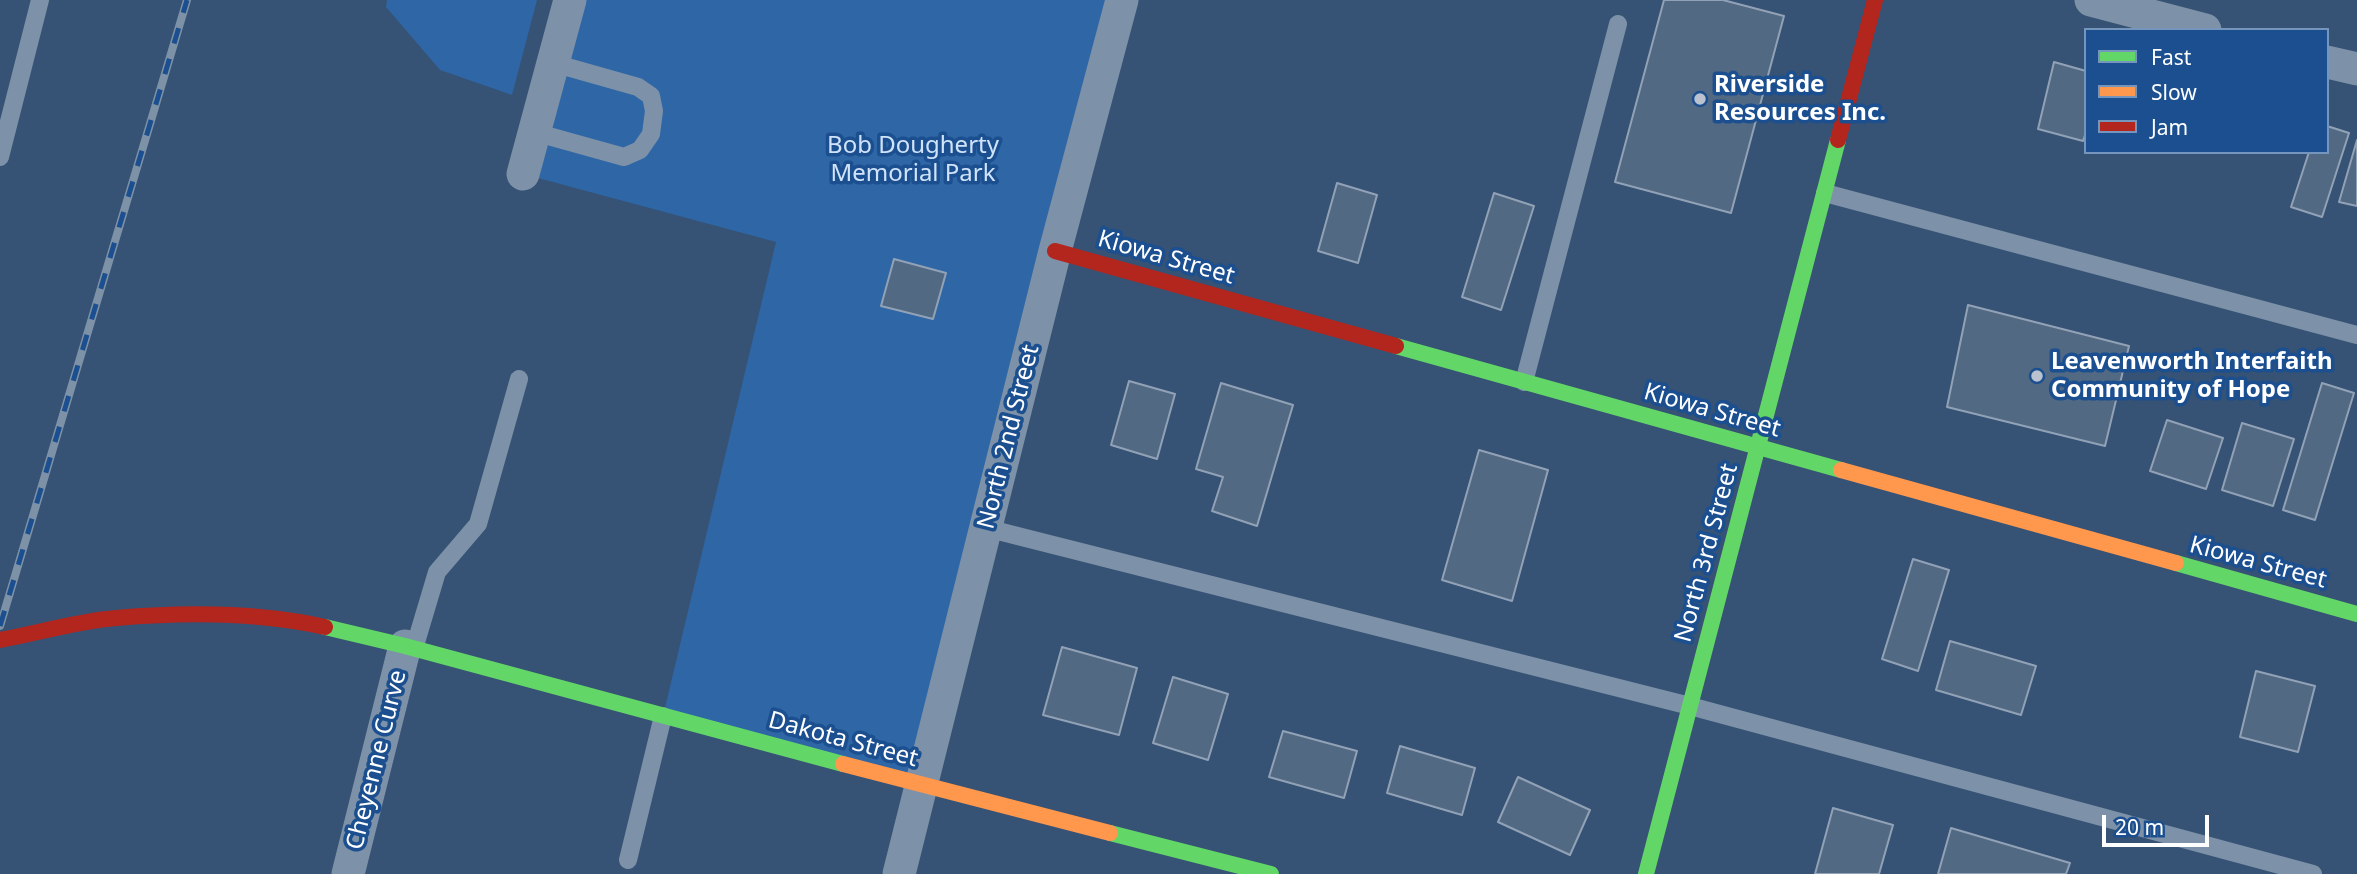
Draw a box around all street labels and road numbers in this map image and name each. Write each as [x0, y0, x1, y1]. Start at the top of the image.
street label: Kiowa Street [1094, 225, 1238, 291]
street label: North 2nd Street [972, 342, 1046, 532]
street label: Kiowa Street [1640, 378, 1784, 444]
street label: North 3rd Street [1669, 461, 1745, 645]
street label: Kiowa Street [2186, 531, 2330, 595]
street label: Cheyenne Curve [341, 667, 413, 853]
street label: Dakota Street [765, 706, 921, 774]

